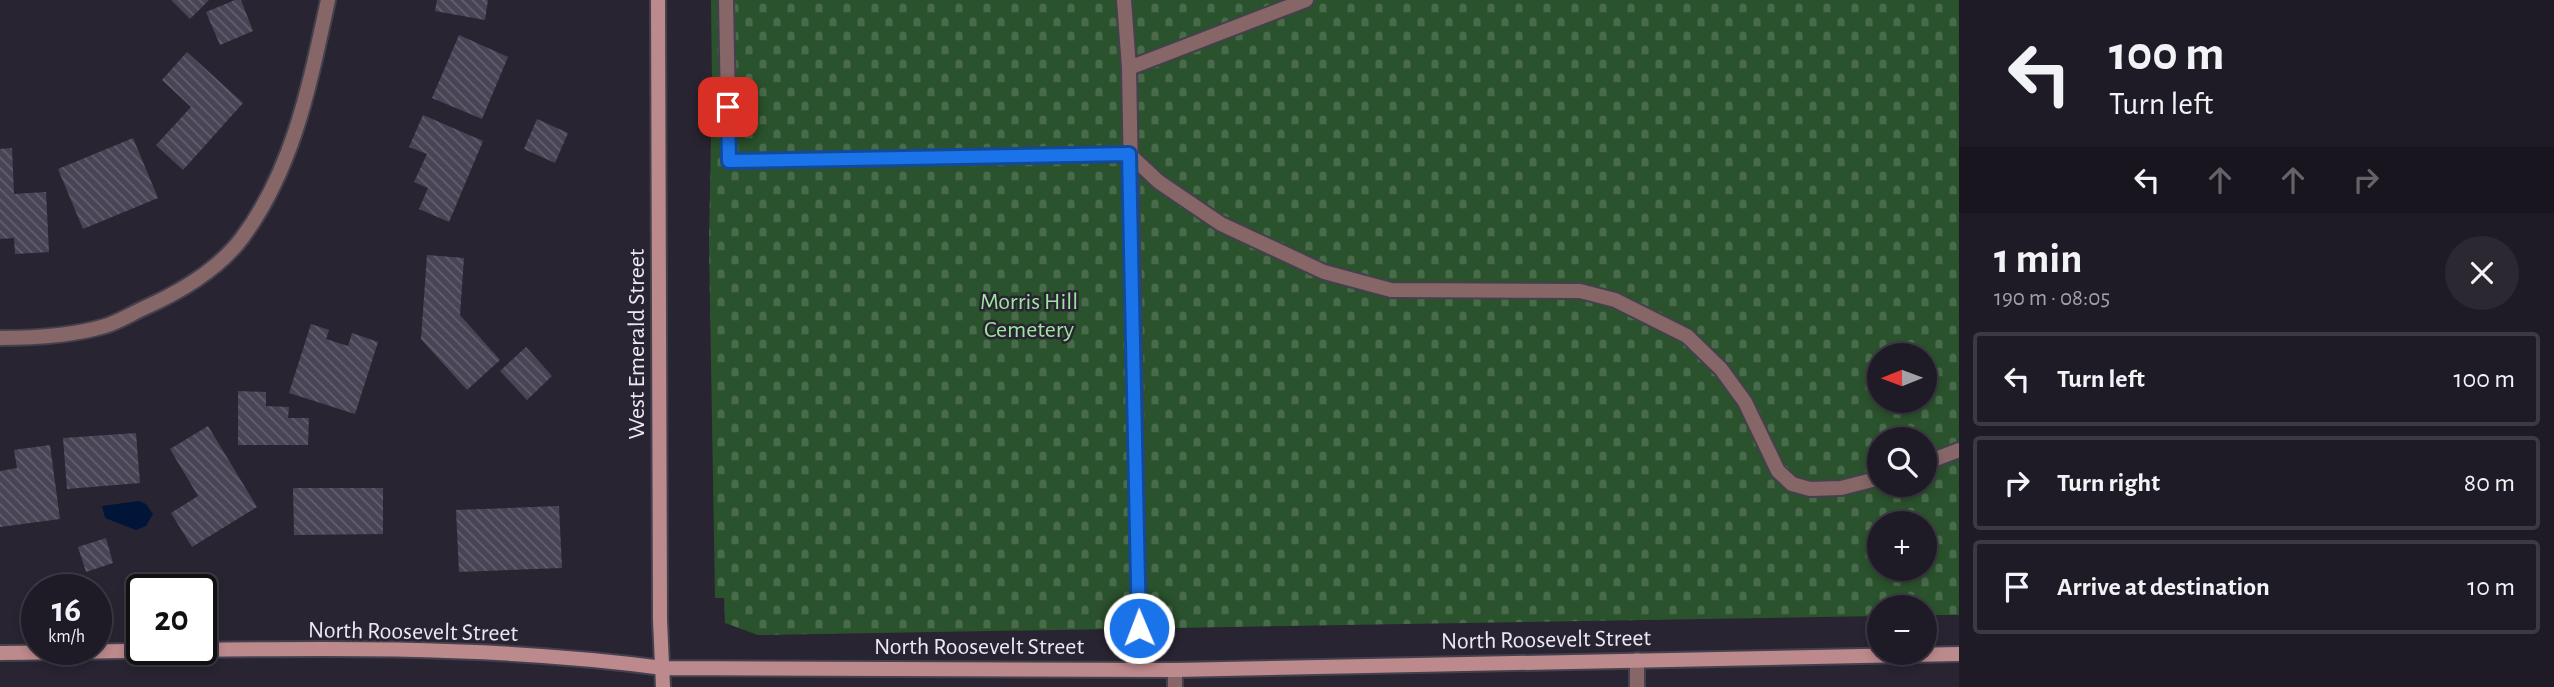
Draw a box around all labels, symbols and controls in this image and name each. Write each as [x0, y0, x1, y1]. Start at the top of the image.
icon: left [1994, 28, 2085, 119]
text: 100 m [2109, 30, 2225, 79]
pin [698, 77, 758, 137]
icon: arrive [709, 88, 747, 126]
text: Turn left [2109, 88, 2213, 120]
icon: left [2128, 161, 2166, 199]
icon: ahead [2201, 161, 2239, 199]
icon: ahead [2274, 161, 2312, 199]
icon: right [2347, 161, 2385, 199]
button: close [2445, 236, 2519, 310]
text: 1 min [1994, 238, 2083, 280]
street label: West Emerald Street [625, 248, 649, 439]
text: 190 m · 08:05 [1994, 287, 2110, 310]
park label: Morris Hill Cemetery [980, 290, 1078, 342]
north arrow [1867, 343, 1937, 413]
map controls [1867, 343, 1937, 665]
icon: left [1998, 360, 2036, 398]
text: Turn left [2057, 366, 2145, 392]
text: 100 m [2454, 366, 2515, 392]
button: search [1867, 427, 1937, 497]
icon: right [1998, 464, 2036, 502]
text: Turn right [2057, 470, 2160, 496]
text: 80 m [2464, 470, 2515, 496]
button: + [1867, 511, 1937, 581]
icon: arrive [1998, 568, 2036, 606]
speed limit sign: 20 [126, 574, 217, 665]
text: Arrive at destination [2057, 574, 2270, 600]
text: 10 m [2467, 574, 2515, 600]
position arrow [1102, 591, 1176, 665]
text: 16 [52, 593, 81, 628]
button: − [1867, 595, 1937, 665]
street label: North Roosevelt Street [308, 618, 519, 646]
street label: North Roosevelt Street [1441, 626, 1652, 654]
text: km/h [48, 628, 85, 646]
street label: North Roosevelt Street [874, 635, 1084, 659]

